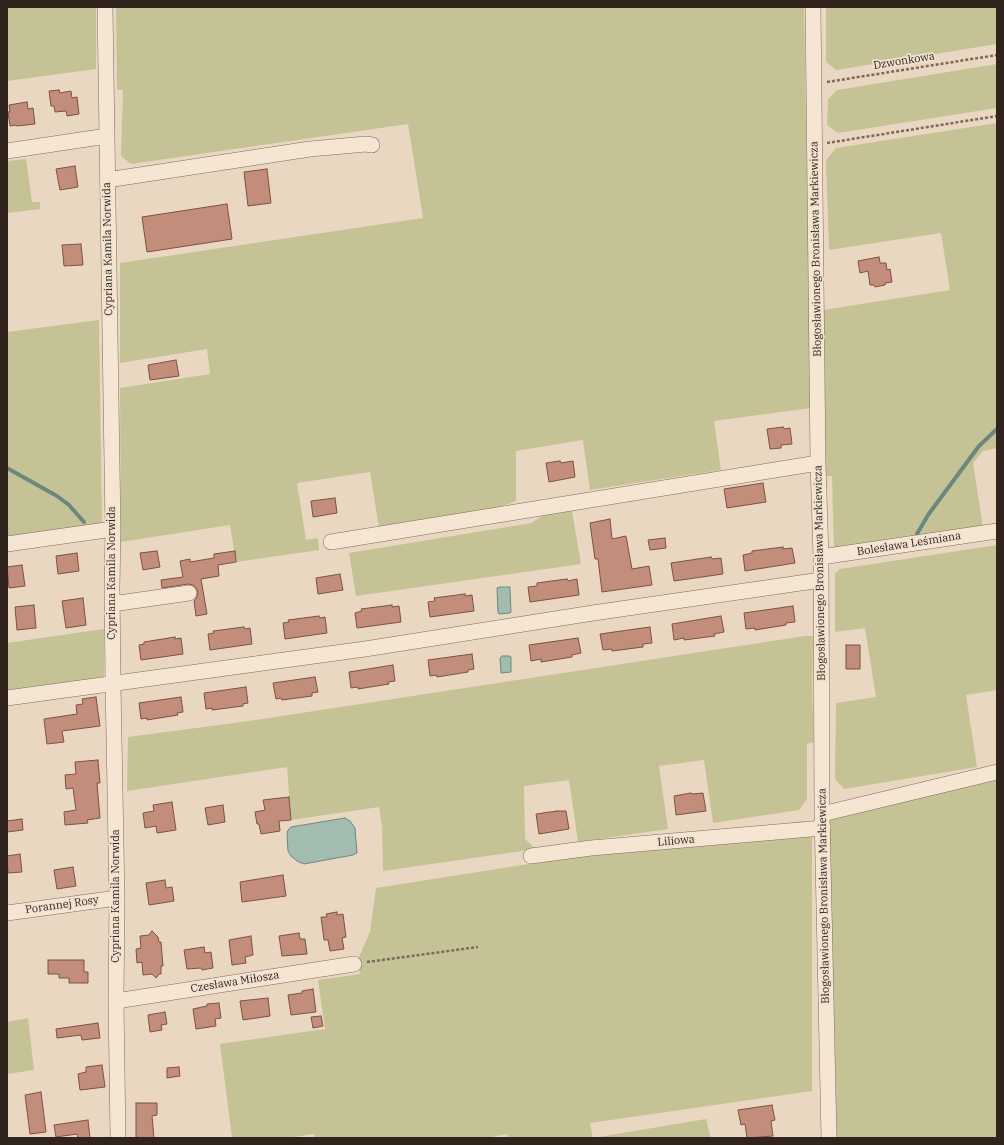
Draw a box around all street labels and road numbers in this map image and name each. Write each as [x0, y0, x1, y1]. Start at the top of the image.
street label: Dzwonkowa [872, 50, 936, 72]
street label: Błogosławionego Bronisława Markiewicza [808, 141, 824, 357]
street label: Cypriana Kamila Norwida [100, 182, 116, 316]
street label: Błogosławionego Bronisława Markiewicza [812, 465, 828, 681]
street label: Cypriana Kamila Norwida [105, 506, 119, 640]
street label: Bolesława Leśmiana [856, 529, 962, 559]
street label: Błogosławionego Bronisława Markiewicza [816, 788, 832, 1004]
street label: Cypriana Kamila Norwida [109, 829, 123, 963]
street label: Liliowa [657, 833, 695, 849]
street label: Porannej Rosy [24, 893, 100, 917]
street label: Czesława Miłosza [190, 968, 280, 996]

